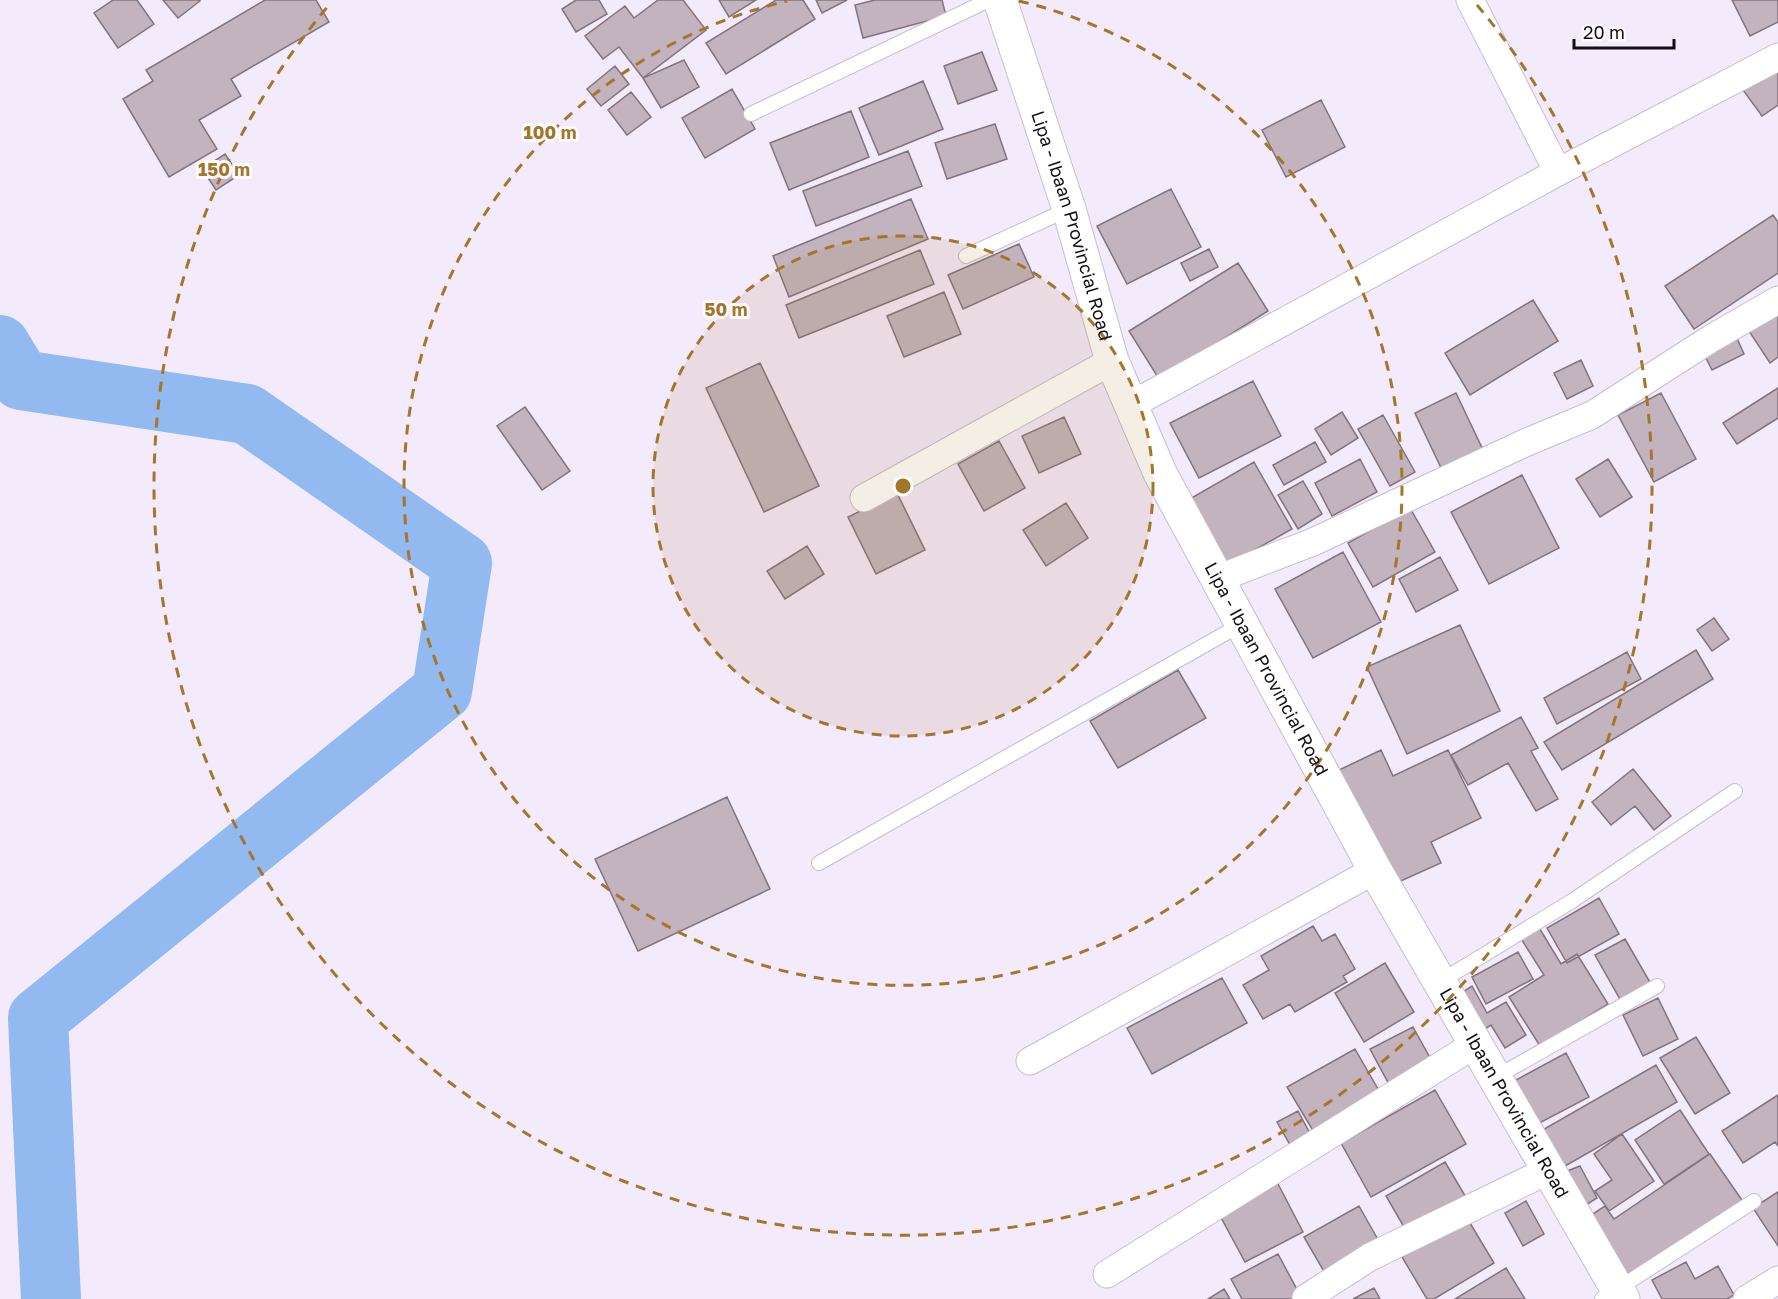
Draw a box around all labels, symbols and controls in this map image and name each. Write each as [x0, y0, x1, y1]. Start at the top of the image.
scale bar [1574, 12, 1674, 50]
text: 20 m [1583, 21, 1625, 43]
street label: Lipa - Ibaan Provincial Road [1027, 108, 1118, 343]
text: 100 m [524, 121, 576, 143]
text: 150 m [198, 158, 250, 180]
text: 50 m [705, 298, 747, 320]
centre of rings [893, 476, 913, 496]
street label: Lipa - Ibaan Provincial Road [1201, 558, 1334, 779]
street label: Lipa - Ibaan Provincial Road [1435, 983, 1574, 1202]

